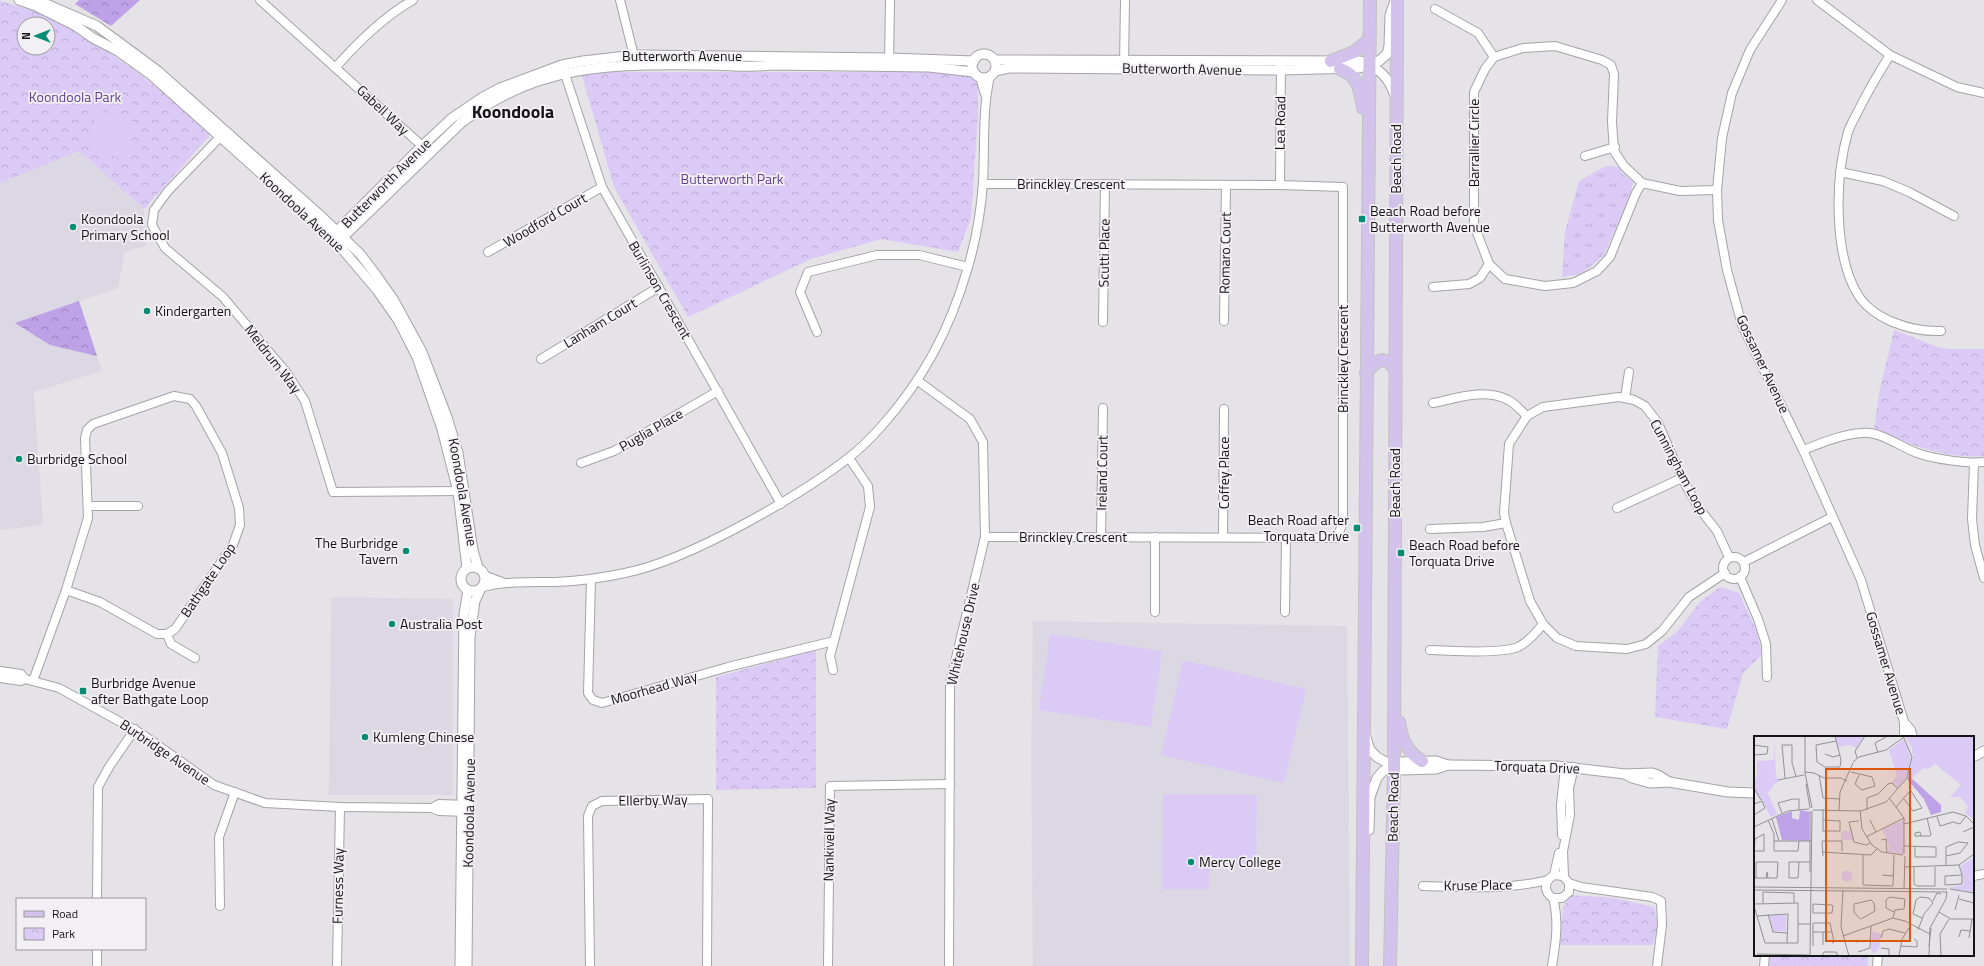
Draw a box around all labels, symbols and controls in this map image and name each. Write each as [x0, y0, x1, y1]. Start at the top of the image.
north arrow [16, 16, 56, 56]
text: N [18, 32, 34, 40]
street label: Butterworth Avenue [622, 45, 742, 66]
street label: Butterworth Avenue [1122, 57, 1242, 80]
street label: Gabell Way [352, 80, 415, 140]
park label: Koondoola Park [29, 86, 121, 107]
street label: Lea Road [1269, 96, 1290, 150]
district label: Koondoola [472, 98, 554, 125]
street label: Barrallier Circle [1463, 99, 1484, 187]
street label: Beach Road [1385, 124, 1406, 194]
street label: Butterworth Avenue [336, 133, 435, 232]
street label: Koondoola Avenue [255, 167, 349, 257]
park label: Butterworth Park [681, 168, 784, 189]
street label: Brinckley Crescent [1017, 173, 1125, 194]
street label: Woodford Court [499, 187, 591, 252]
place label: Beach Road before Butterworth Avenue [1370, 200, 1490, 237]
place label: Koondoola Primary School [81, 208, 170, 245]
street label: Romaro Court [1213, 212, 1236, 294]
marker: Beach Road before Butterworth Avenue [1357, 214, 1367, 224]
street label: Scutti Place [1092, 218, 1115, 288]
marker: Koondoola Primary School [68, 222, 78, 232]
street label: Burlinson Crescent [624, 237, 697, 343]
street label: Lanham Court [559, 292, 641, 353]
place label: Kindergarten [155, 300, 231, 321]
street label: Brinckley Crescent [1332, 305, 1353, 413]
marker: Kindergarten [142, 306, 152, 316]
street label: Gossamer Avenue [1731, 311, 1795, 417]
street label: Meldrum Way [240, 320, 307, 398]
street label: Puglia Place [615, 403, 687, 456]
street label: Cunningham Loop [1645, 415, 1714, 518]
street label: Ireland Court [1090, 435, 1113, 511]
street label: Koondoola Avenue [444, 436, 483, 548]
street label: Coffey Place [1213, 437, 1234, 509]
place label: Burbridge School [27, 448, 127, 469]
street label: Beach Road [1384, 448, 1405, 518]
marker: Burbridge School [14, 454, 24, 464]
place label: Beach Road after Torquata Drive [1248, 509, 1349, 546]
marker: Beach Road after Torquata Drive [1352, 523, 1362, 533]
street label: Brinckley Crescent [1019, 526, 1127, 547]
place label: The Burbridge Tavern [315, 532, 398, 569]
place label: Beach Road before Torquata Drive [1409, 534, 1520, 571]
street label: Bathgate Loop [175, 538, 240, 621]
marker: The Burbridge Tavern [401, 546, 411, 556]
marker: Beach Road before Torquata Drive [1396, 548, 1406, 558]
street label: Whitehouse Drive [941, 581, 985, 687]
street label: Gossamer Avenue [1861, 609, 1912, 717]
place label: Australia Post [400, 613, 483, 634]
marker: Australia Post [387, 619, 397, 629]
street label: Moorhead Way [608, 665, 700, 710]
place label: Burbridge Avenue after Bathgate Loop [91, 672, 209, 709]
marker: Burbridge Avenue after Bathgate Loop [78, 686, 88, 696]
street label: Burbridge Avenue [116, 714, 215, 790]
place label: Kumleng Chinese [373, 726, 474, 747]
marker: Kumleng Chinese [360, 732, 370, 742]
inset map [1754, 736, 1974, 956]
street label: Torquata Drive [1494, 755, 1580, 778]
street label: Koondoola Avenue [457, 758, 480, 868]
street label: Beach Road [1381, 772, 1404, 842]
street label: Ellerby Way [618, 788, 688, 811]
street label: Nankivell Way [817, 798, 840, 882]
street label: Furness Way [326, 848, 349, 924]
place label: Mercy College [1199, 851, 1281, 872]
marker: Mercy College [1186, 857, 1196, 867]
street label: Kruse Place [1444, 873, 1512, 896]
legend [16, 898, 146, 950]
text: Road [52, 904, 78, 923]
text: Park [52, 924, 75, 943]

